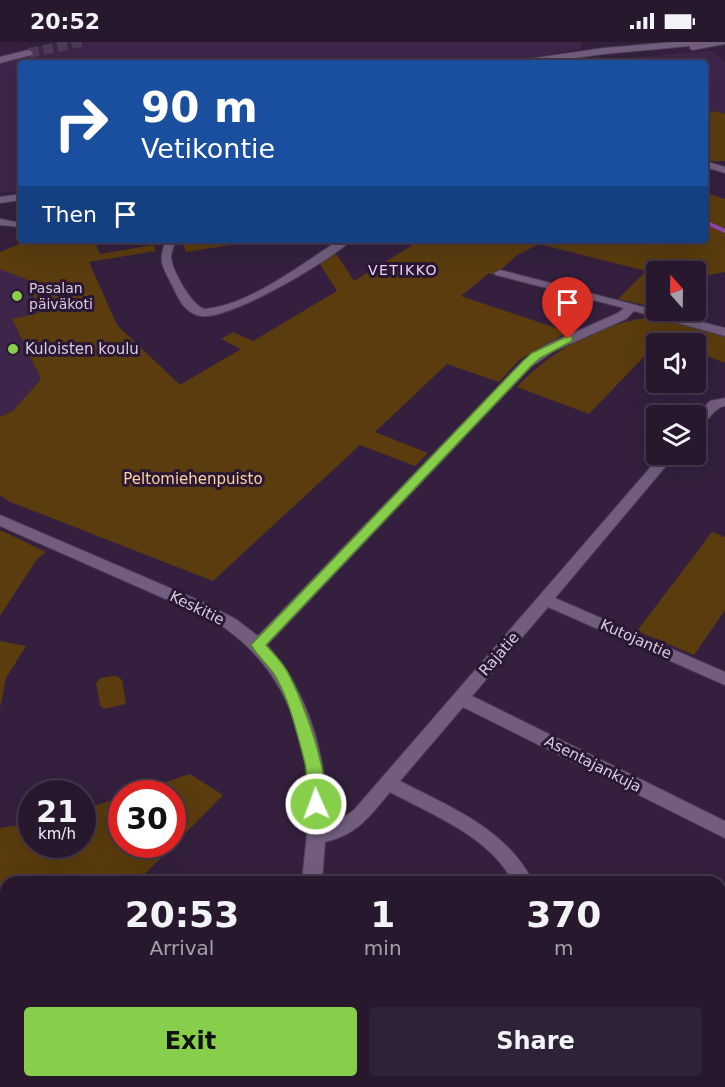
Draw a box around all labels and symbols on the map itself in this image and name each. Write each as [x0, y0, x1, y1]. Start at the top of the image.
north arrow [646, 261, 706, 321]
district label: VETIKKO [368, 262, 438, 278]
pin [542, 277, 593, 339]
place label: Pasalan päiväkoti [29, 280, 93, 312]
marker: Pasalan päiväkoti [10, 289, 24, 303]
place label: Kuloisten koulu [25, 340, 139, 358]
marker: Kuloisten koulu [6, 342, 20, 356]
park label: Peltomiehenpuisto [123, 470, 263, 488]
street label: Keskitie [167, 587, 227, 629]
street label: Kutojantie [598, 615, 674, 663]
street label: Rajatie [475, 629, 523, 679]
street label: Asentajankuja [542, 732, 644, 796]
position arrow [284, 772, 348, 836]
speed limit sign: 30 [108, 780, 186, 858]

